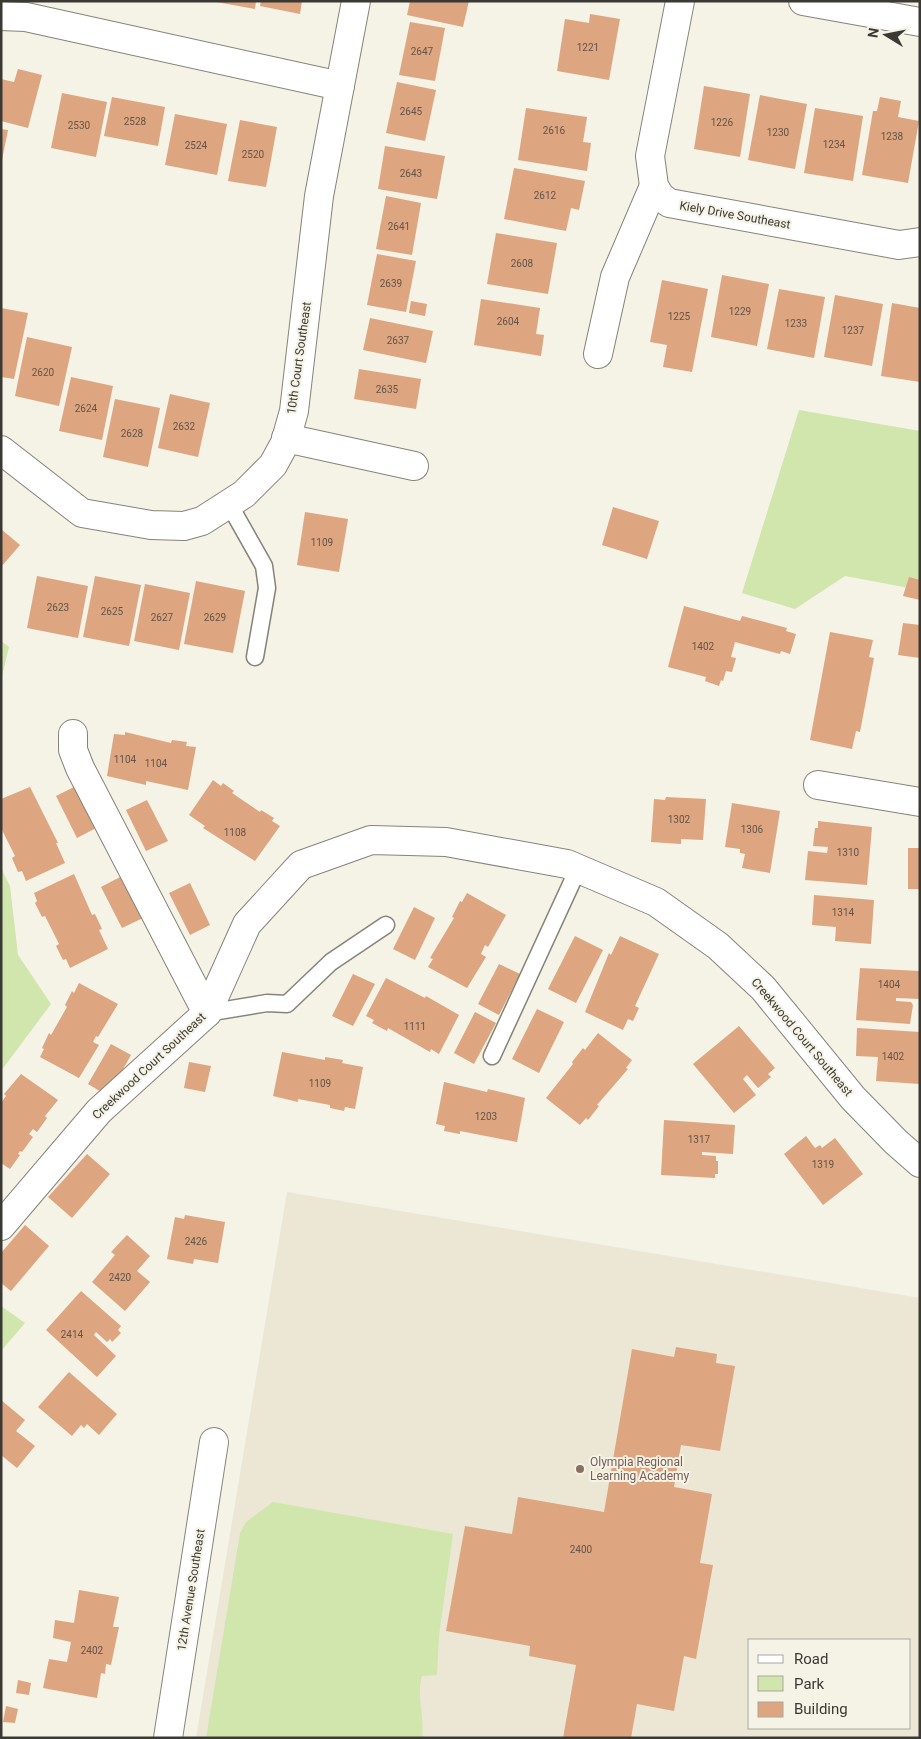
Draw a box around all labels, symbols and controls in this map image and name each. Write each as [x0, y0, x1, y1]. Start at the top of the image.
north arrow [861, 10, 911, 60]
text: N [864, 26, 882, 39]
house number: 1221 [577, 42, 599, 53]
house number: 2647 [411, 46, 434, 57]
house number: 2645 [400, 106, 423, 117]
house number: 2528 [124, 116, 147, 127]
house number: 1226 [711, 117, 734, 128]
house number: 2530 [68, 120, 91, 131]
house number: 2616 [543, 125, 566, 136]
house number: 1230 [767, 127, 790, 138]
house number: 1238 [881, 131, 904, 142]
house number: 1234 [823, 139, 846, 150]
house number: 2524 [185, 140, 208, 151]
house number: 2520 [242, 149, 265, 160]
house number: 2643 [400, 168, 422, 179]
house number: 2612 [534, 190, 557, 201]
street label: Kiely Drive Southeast [678, 198, 792, 232]
house number: 2641 [388, 221, 410, 232]
house number: 2608 [511, 258, 534, 269]
house number: 2639 [380, 278, 402, 289]
street label: 10th Court Southeast [284, 301, 314, 415]
house number: 1229 [729, 306, 751, 317]
house number: 1225 [668, 311, 691, 322]
house number: 2604 [497, 316, 520, 327]
house number: 1233 [785, 318, 807, 329]
house number: 1237 [842, 325, 865, 336]
house number: 2637 [387, 335, 410, 346]
house number: 2620 [32, 367, 55, 378]
house number: 2635 [376, 384, 399, 395]
house number: 2624 [75, 403, 98, 414]
house number: 2632 [173, 421, 196, 432]
house number: 2628 [121, 428, 144, 439]
house number: 1109 [311, 537, 333, 548]
house number: 2623 [47, 602, 69, 613]
house number: 2625 [101, 606, 124, 617]
house number: 2627 [151, 612, 174, 623]
house number: 2629 [204, 612, 226, 623]
house number: 1402 [692, 641, 715, 652]
house number: 1104 [114, 754, 137, 765]
house number: 1104 [145, 758, 168, 769]
house number: 1302 [668, 814, 691, 825]
house number: 1306 [741, 824, 764, 835]
house number: 1108 [224, 827, 247, 838]
house number: 1310 [837, 847, 860, 858]
house number: 1314 [832, 907, 855, 918]
street label: Creekwood Court Southeast [749, 975, 856, 1099]
house number: 1404 [878, 979, 901, 990]
street label: Creekwood Court Southeast [89, 1010, 209, 1122]
house number: 1111 [404, 1021, 426, 1032]
house number: 1402 [882, 1051, 905, 1062]
house number: 1109 [309, 1078, 331, 1089]
house number: 1203 [475, 1111, 497, 1122]
house number: 1317 [688, 1134, 711, 1145]
house number: 1319 [812, 1159, 834, 1170]
house number: 2426 [185, 1236, 208, 1247]
house number: 2420 [109, 1272, 132, 1283]
house number: 2414 [61, 1329, 84, 1340]
place label: Olympia Regional Learning Academy [590, 1455, 690, 1483]
marker: Olympia Regional Learning Academy [574, 1463, 586, 1475]
street label: 12th Avenue Southeast [174, 1528, 208, 1652]
house number: 2400 [570, 1544, 593, 1555]
legend [748, 1639, 911, 1729]
house number: 2402 [81, 1645, 104, 1656]
text: Road [794, 1650, 828, 1668]
text: Park [794, 1675, 825, 1693]
text: Building [794, 1700, 848, 1718]

